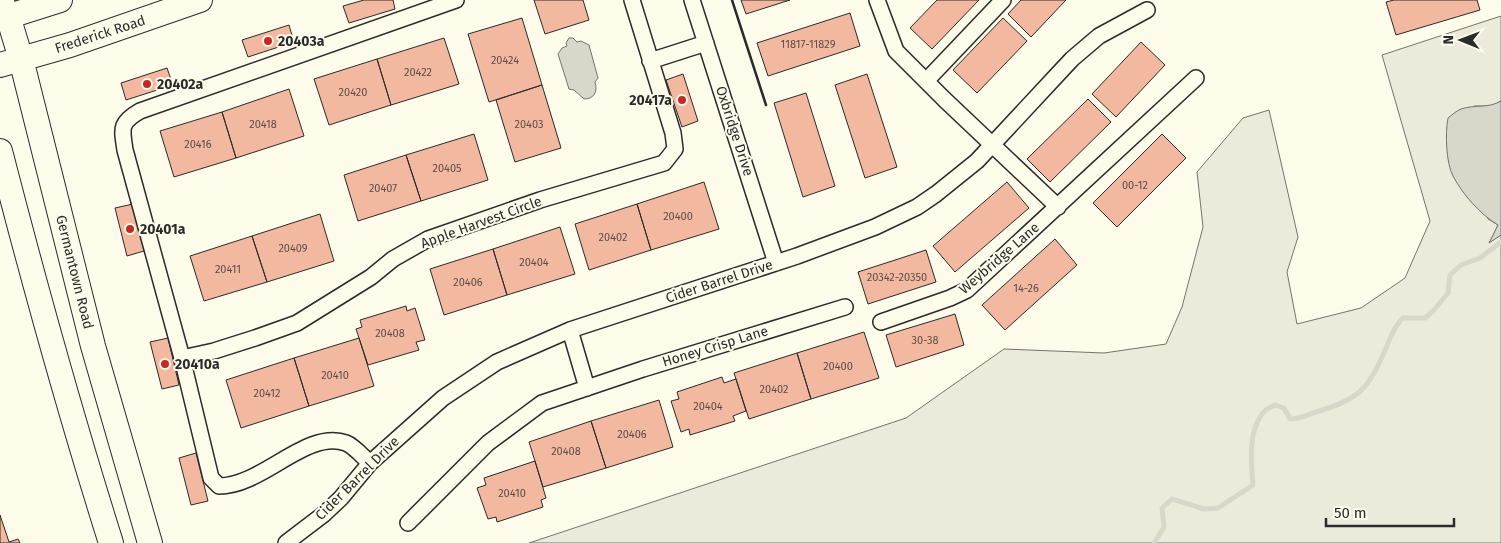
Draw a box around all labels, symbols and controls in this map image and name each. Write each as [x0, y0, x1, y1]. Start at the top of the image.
street label: Frederick Road [53, 12, 148, 57]
north arrow [1436, 15, 1486, 65]
place label: 20403a [278, 33, 325, 50]
marker: 20403a [262, 35, 274, 47]
text: N [1440, 35, 1457, 45]
house number: 11817-11829 [781, 38, 836, 51]
house number: 20424 [491, 54, 519, 67]
house number: 20422 [404, 66, 432, 79]
place label: 20402a [157, 76, 203, 93]
marker: 20402a [141, 78, 153, 90]
street label: Oxbridge Drive [712, 84, 757, 178]
house number: 20420 [339, 86, 367, 99]
place label: 20417a [629, 92, 672, 109]
marker: 20417a [676, 94, 688, 106]
house number: 20418 [249, 118, 277, 131]
house number: 20403 [515, 118, 543, 131]
house number: 20416 [184, 138, 212, 151]
house number: 20405 [432, 162, 462, 175]
house number: 00-12 [1122, 179, 1148, 192]
house number: 20407 [369, 182, 397, 195]
street label: Apple Harvest Circle [418, 193, 544, 252]
house number: 20400 [663, 210, 693, 223]
street label: Germantown Road [52, 213, 97, 331]
street label: Weybridge Lane [956, 219, 1043, 298]
place label: 20401a [140, 221, 186, 238]
marker: 20401a [124, 223, 136, 235]
house number: 20402 [599, 231, 627, 244]
house number: 20409 [278, 242, 308, 255]
house number: 20404 [519, 256, 549, 269]
street label: Cider Barrel Drive [663, 256, 775, 307]
house number: 20411 [215, 263, 241, 276]
house number: 20342-20350 [867, 271, 927, 284]
house number: 20406 [453, 276, 483, 289]
house number: 14-26 [1013, 282, 1039, 295]
street label: Honey Crisp Lane [660, 322, 770, 371]
house number: 20408 [375, 327, 405, 340]
house number: 30-38 [912, 334, 938, 347]
place label: 20410a [175, 356, 220, 373]
marker: 20410a [159, 358, 171, 370]
house number: 20400 [823, 360, 853, 373]
house number: 20410 [321, 369, 349, 382]
house number: 20402 [760, 383, 788, 396]
house number: 20412 [253, 387, 281, 400]
house number: 20404 [693, 400, 723, 413]
house number: 20406 [617, 428, 647, 441]
street label: Cider Barrel Drive [312, 433, 403, 524]
house number: 20408 [551, 445, 581, 458]
house number: 20410 [498, 487, 526, 500]
scale bar [1326, 496, 1454, 528]
text: 50 m [1334, 504, 1367, 522]

